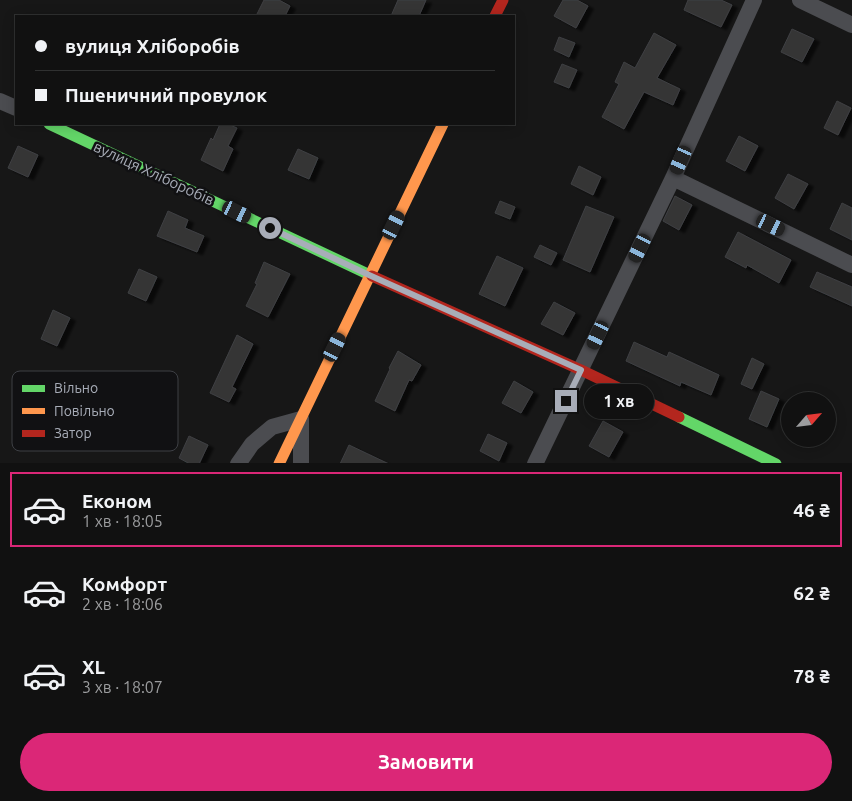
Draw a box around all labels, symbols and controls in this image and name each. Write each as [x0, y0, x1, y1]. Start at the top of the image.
text: вулиця Хліборобів [65, 35, 240, 57]
text: Пшеничний провулок [65, 84, 267, 106]
street label: вулиця Хліборобів [91, 138, 217, 208]
car [668, 143, 693, 177]
car [220, 199, 253, 225]
car [380, 208, 407, 242]
car [754, 212, 787, 238]
route start [259, 217, 281, 239]
car [626, 231, 653, 265]
car [584, 318, 611, 352]
car [321, 330, 348, 364]
legend [12, 371, 178, 451]
text: Вільно [54, 380, 98, 396]
callout: 1 хв [584, 384, 654, 418]
route end [555, 390, 577, 412]
text: 1 хв [604, 392, 634, 410]
north arrow [781, 392, 836, 448]
map controls [781, 392, 836, 447]
text: Повільно [54, 403, 115, 419]
text: Затор [54, 425, 92, 441]
icon: car [22, 487, 67, 532]
text: Економ [82, 490, 152, 512]
text: 46 ₴ [793, 499, 830, 521]
text: 1 хв · 18:05 [82, 512, 163, 530]
icon: car [22, 570, 67, 615]
text: Комфорт [82, 573, 167, 595]
text: 62 ₴ [793, 582, 830, 604]
text: 2 хв · 18:06 [82, 595, 163, 613]
icon: car [22, 653, 67, 698]
text: XL [82, 656, 105, 678]
text: 78 ₴ [793, 665, 830, 687]
text: 3 хв · 18:07 [82, 678, 163, 696]
button: Замовити [20, 733, 832, 791]

